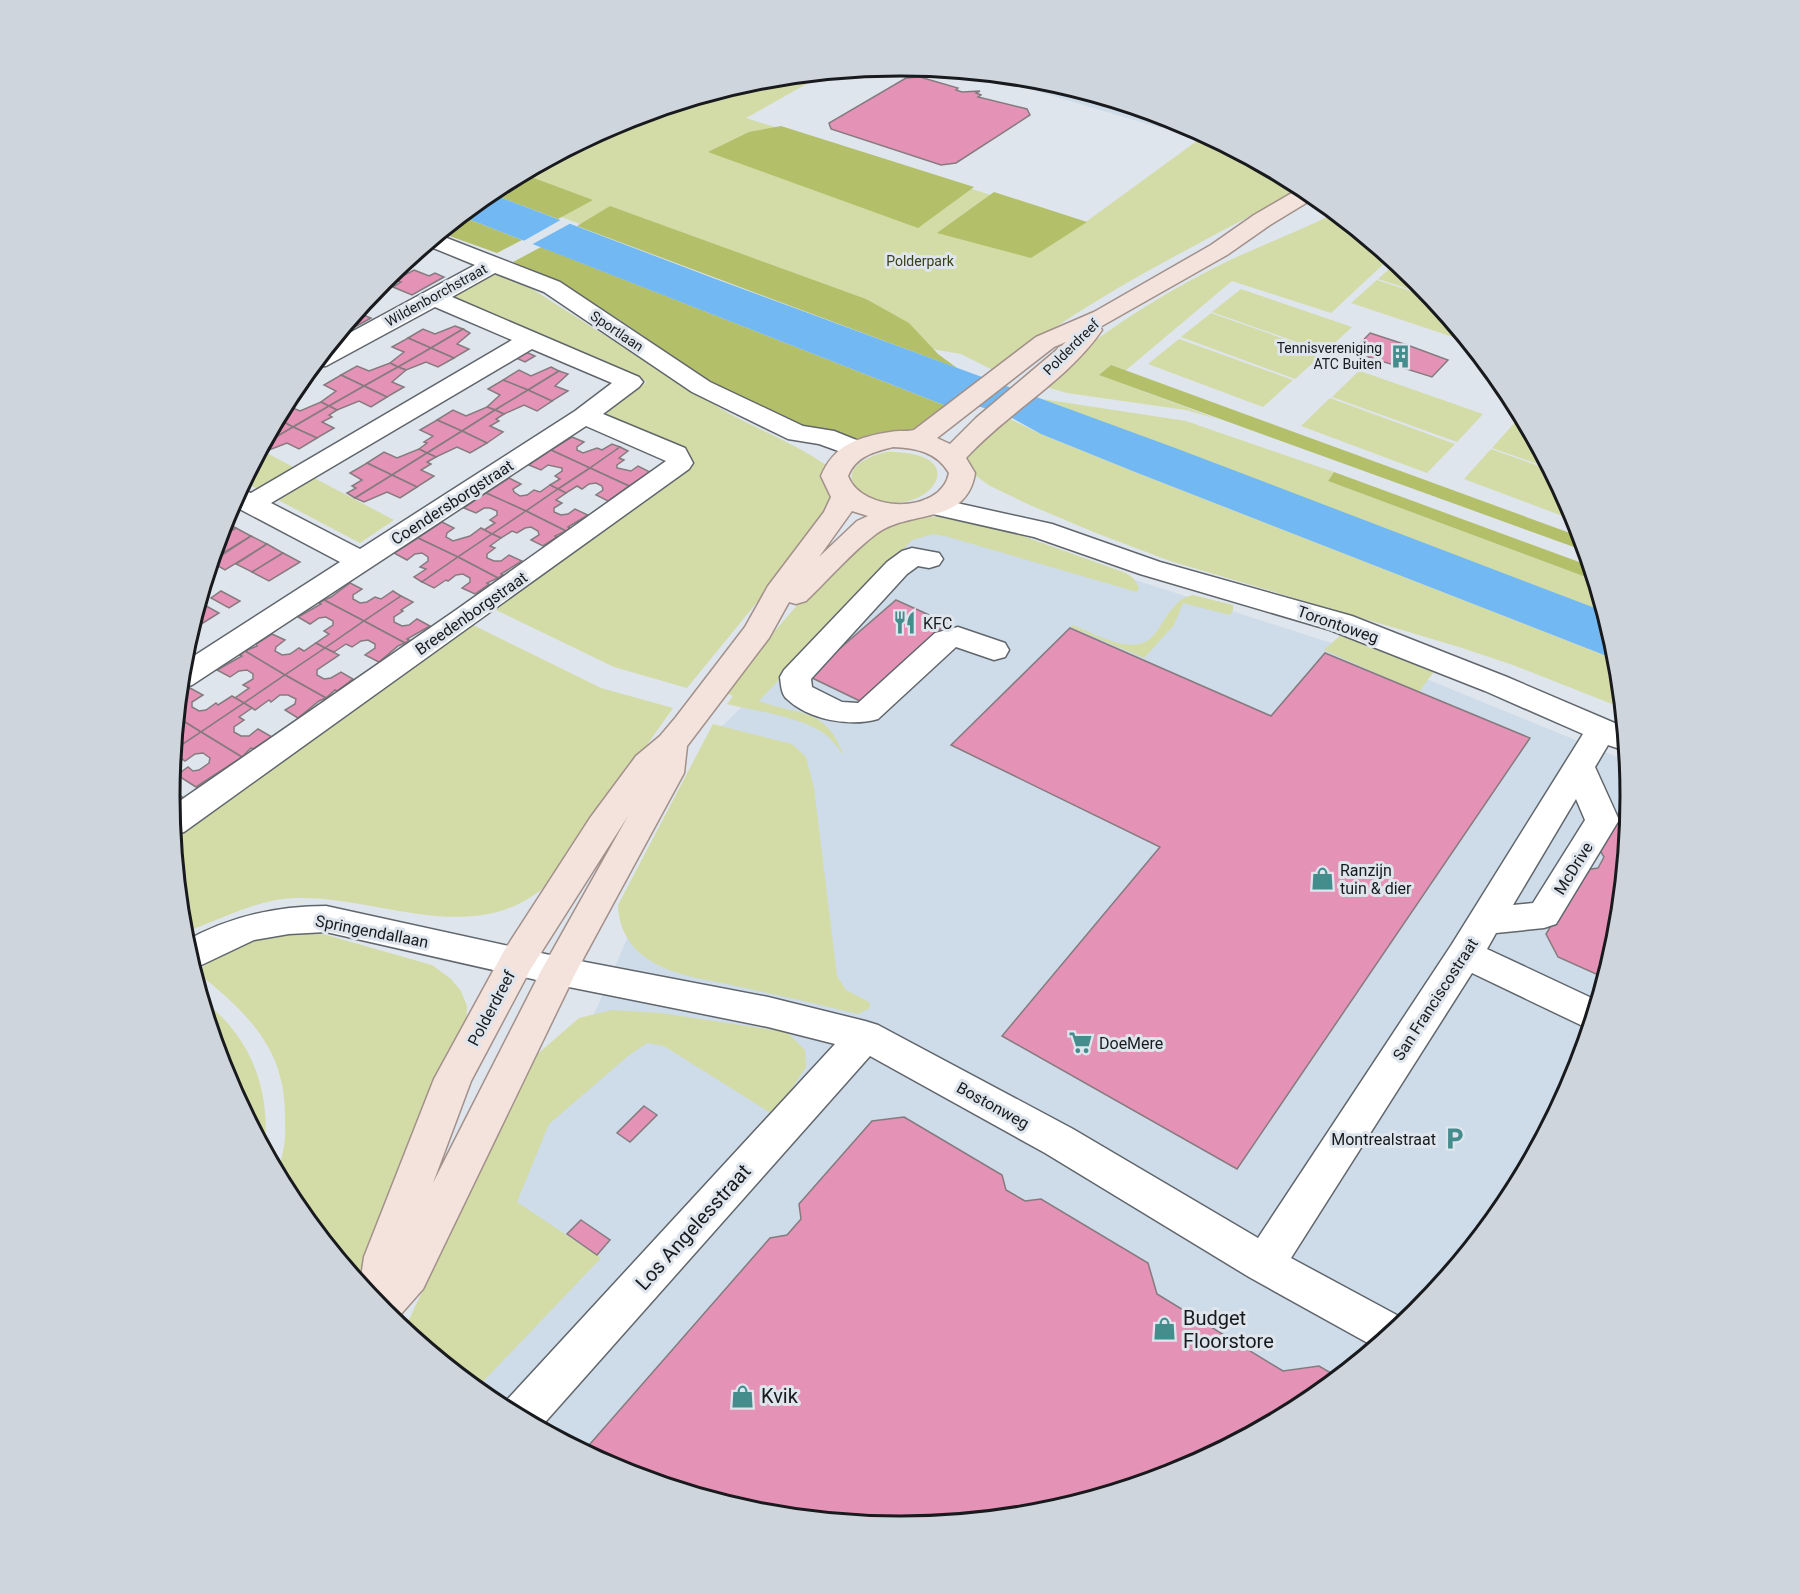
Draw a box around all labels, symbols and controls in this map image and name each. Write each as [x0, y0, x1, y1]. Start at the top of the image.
park label: Polderpark [886, 253, 955, 269]
street label: Wildenborchstraat [382, 260, 490, 330]
street label: Sportlaan [588, 308, 646, 354]
street label: Polderdreef [1040, 316, 1102, 378]
place label: Tennisvereniging ATC Buiten [1277, 340, 1382, 372]
building icon: Tennisvereniging ATC Buiten [1387, 343, 1413, 369]
street label: Coendersborgstraat [388, 456, 517, 549]
street label: Breedenborgstraat [412, 568, 531, 659]
street label: Torontoweg [1295, 602, 1381, 647]
restaurant icon: KFC [892, 610, 918, 636]
place label: KFC [923, 614, 952, 633]
street label: McDrive [1550, 839, 1597, 898]
place label: Ranzijn tuin & dier [1340, 861, 1412, 898]
shop icon: Ranzijn tuin & dier [1309, 866, 1335, 892]
street label: Springendallaan [314, 911, 430, 952]
street label: San Franciscostraat [1389, 935, 1482, 1064]
street label: Polderdreef [464, 967, 519, 1049]
supermarket icon: DoeMere [1068, 1030, 1094, 1056]
place label: DoeMere [1099, 1034, 1163, 1053]
street label: Bostonweg [953, 1078, 1032, 1133]
parking icon: Montrealstraat [1441, 1126, 1467, 1152]
place label: Montrealstraat [1331, 1130, 1436, 1149]
street label: Los Angelesstraat [630, 1159, 756, 1295]
place label: Budget Floorstore [1183, 1306, 1274, 1353]
shop icon: Budget Floorstore [1152, 1316, 1178, 1342]
shop icon: Kvik [730, 1383, 756, 1409]
place label: Kvik [761, 1384, 799, 1408]

